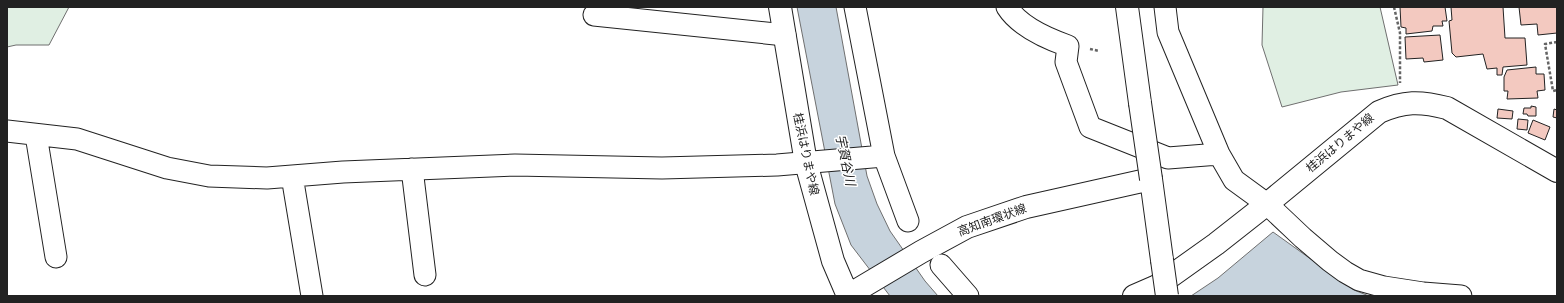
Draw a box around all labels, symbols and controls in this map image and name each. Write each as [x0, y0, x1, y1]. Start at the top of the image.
street label: 桂浜はりまや線 [1302, 109, 1377, 176]
street label: 桂浜はりまや線 [789, 111, 824, 197]
water label: 宇賀谷川 [832, 133, 861, 189]
street label: 高知南環状線 [955, 199, 1029, 240]

